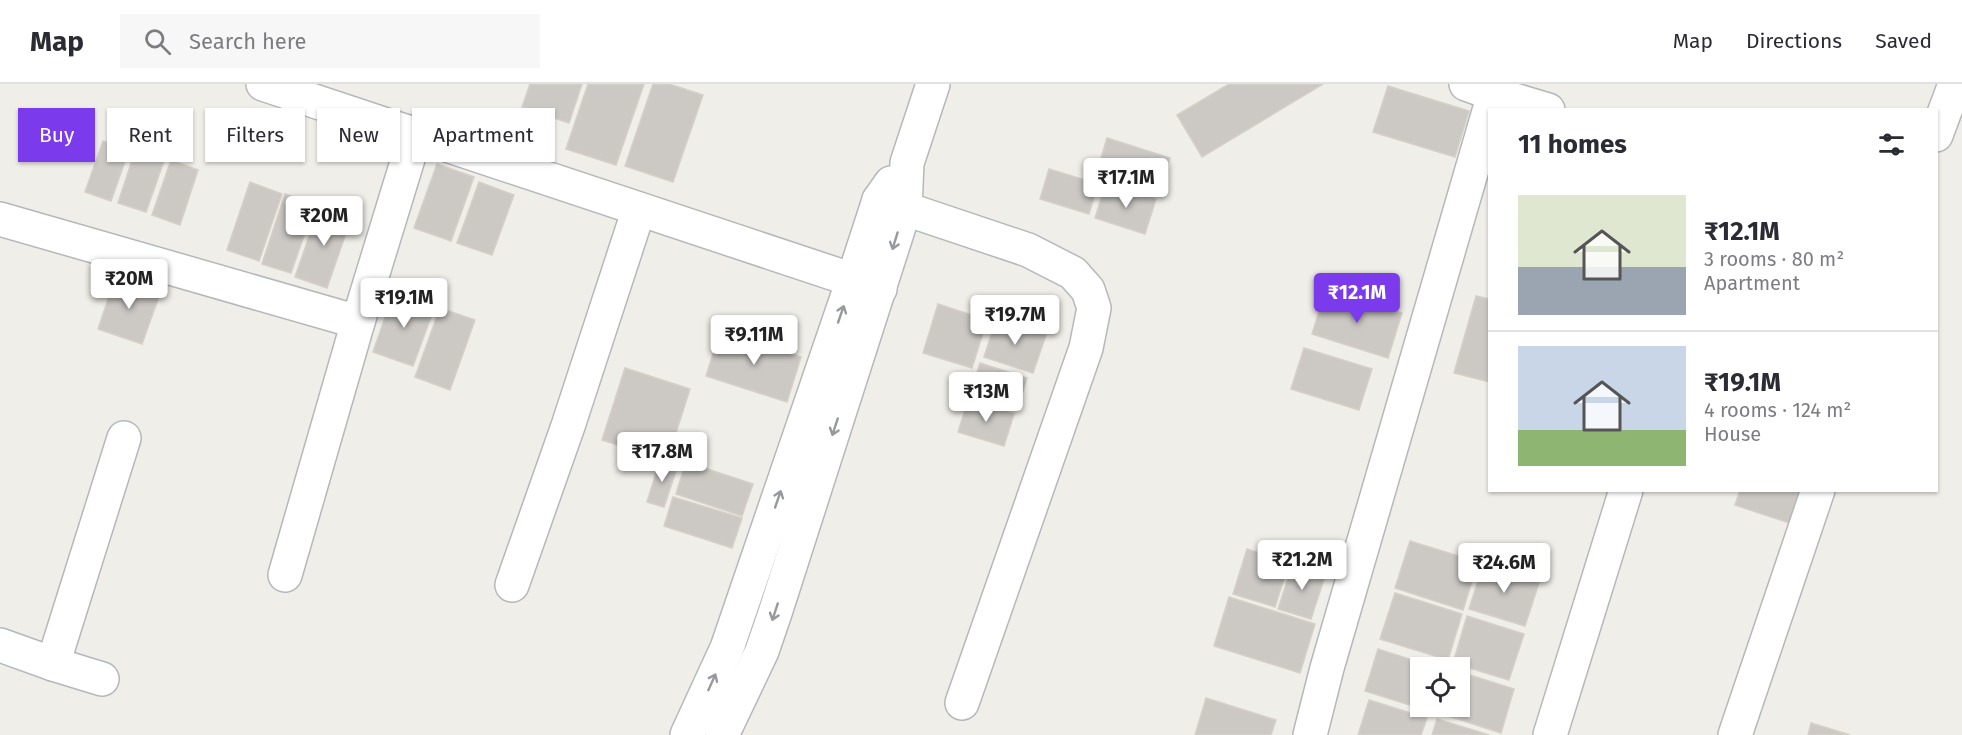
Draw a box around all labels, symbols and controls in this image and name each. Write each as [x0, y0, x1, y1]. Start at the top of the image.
search box [120, 14, 540, 68]
text: Map [30, 25, 84, 58]
icon: search [141, 25, 174, 58]
text: Search here [189, 28, 307, 55]
text: Map [1673, 28, 1713, 54]
text: Directions [1746, 28, 1842, 54]
text: Saved [1875, 28, 1932, 54]
chip: Buy [18, 108, 95, 162]
chip: Rent [107, 108, 193, 162]
chip: Filters [205, 108, 305, 162]
chip: New [317, 108, 400, 162]
chip: Apartment [412, 108, 555, 162]
icon: filters [1875, 128, 1908, 161]
text: 11 homes [1518, 129, 1627, 160]
pin: ₹17.1M [1077, 158, 1175, 209]
text: ₹17.1M [1097, 165, 1155, 189]
pin: ₹20M [288, 196, 360, 247]
text: ₹20M [300, 203, 348, 227]
text: ₹12.1M [1704, 216, 1780, 247]
icon: home [1566, 219, 1638, 291]
one-way arrow [889, 231, 900, 250]
text: 3 rooms · 80 m² [1704, 247, 1844, 271]
pin: ₹20M [93, 259, 165, 310]
text: ₹20M [105, 266, 153, 290]
text: Apartment [1704, 271, 1800, 295]
pin: ₹12.1M [1308, 273, 1406, 324]
pin: ₹19.1M [355, 278, 453, 329]
text: ₹12.1M [1328, 280, 1386, 304]
text: ₹19.1M [374, 285, 434, 309]
pin: ₹19.7M [966, 295, 1064, 346]
text: ₹19.7M [984, 302, 1046, 326]
one-way arrow [837, 306, 848, 324]
pin: ₹9.11M [705, 315, 803, 366]
text: ₹9.11M [725, 322, 783, 346]
text: ₹19.1M [1704, 367, 1781, 398]
icon: home [1566, 370, 1638, 442]
pin: ₹13M [950, 372, 1022, 423]
text: ₹13M [963, 379, 1009, 403]
text: 4 rooms · 124 m² [1704, 398, 1851, 422]
one-way arrow [829, 417, 840, 436]
text: House [1704, 422, 1761, 446]
pin: ₹17.8M [613, 432, 711, 483]
text: ₹17.8M [631, 439, 693, 463]
one-way arrow [773, 490, 784, 509]
pin: ₹21.2M [1253, 540, 1351, 591]
pin: ₹24.6M [1455, 543, 1553, 594]
text: ₹21.2M [1272, 547, 1332, 571]
text: ₹24.6M [1472, 550, 1536, 574]
one-way arrow [769, 602, 780, 621]
map controls [1410, 657, 1470, 717]
button: locate [1410, 657, 1470, 717]
one-way arrow [707, 674, 718, 692]

